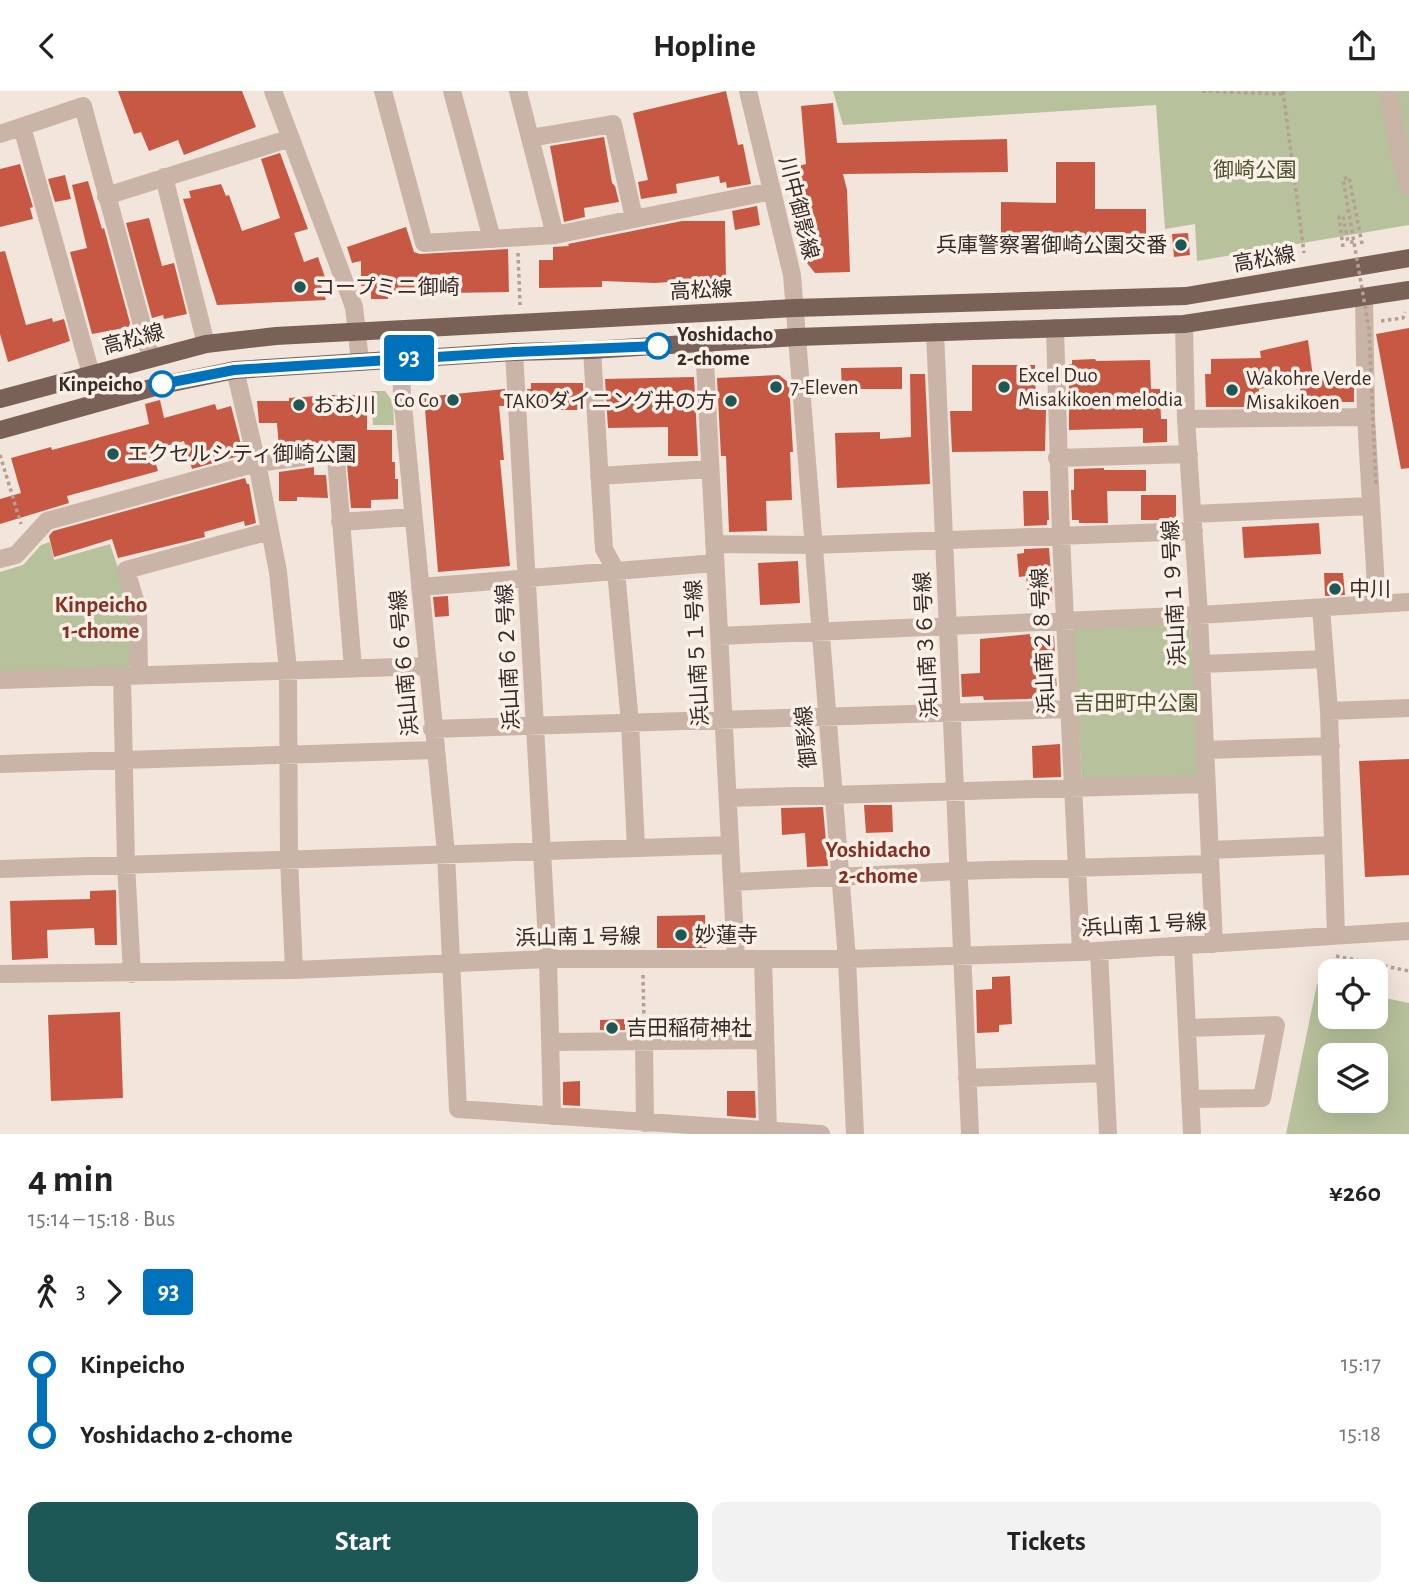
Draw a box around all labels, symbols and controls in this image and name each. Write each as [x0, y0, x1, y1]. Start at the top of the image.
icon: back [28, 27, 66, 65]
icon: share [1343, 27, 1381, 65]
text: Hopline [653, 30, 756, 62]
street label: 川中御影線 [776, 154, 822, 262]
park label: 御崎公園 [1213, 159, 1297, 181]
place label: 兵庫警察署御崎公園交番 [936, 234, 1167, 256]
marker: 兵庫警察署御崎公園交番 [1173, 237, 1189, 253]
street label: 高松線 [1231, 243, 1297, 275]
place label: コープミニ御崎 [314, 276, 460, 298]
street label: 高松線 [669, 277, 733, 303]
marker: コープミニ御崎 [292, 279, 308, 295]
street label: 高松線 [100, 320, 166, 358]
place label: Yoshidacho 2-chome [677, 324, 773, 369]
marker: Yoshidacho 2-chome [645, 333, 671, 359]
line badge: 93 [378, 335, 440, 381]
text: 93 [398, 346, 420, 370]
place label: Excel Duo Misakikoen melodia [1018, 365, 1183, 410]
place label: Wakohre Verde Misakikoen [1246, 368, 1371, 413]
marker: Kinpeicho [149, 371, 175, 397]
place label: Kinpeicho [58, 374, 143, 395]
place label: 7-Eleven [790, 377, 859, 398]
marker: 7-Eleven [768, 379, 784, 395]
marker: Excel Duo Misakikoen melodia [996, 379, 1012, 395]
marker: Wakohre Verde Misakikoen [1224, 382, 1240, 398]
place label: Co Co [394, 390, 439, 411]
place label: TAKOダイニング井の方 [503, 390, 717, 412]
marker: Co Co [445, 392, 461, 408]
marker: TAKOダイニング井の方 [723, 393, 739, 409]
place label: おお川 [313, 395, 376, 416]
marker: おお川 [291, 397, 307, 413]
place label: エクセルシティ御崎公園 [127, 443, 357, 465]
marker: エクセルシティ御崎公園 [105, 446, 121, 462]
street label: 浜山南１９号線 [1159, 519, 1189, 667]
street label: 浜山南２８号線 [1028, 567, 1058, 715]
street label: 浜山南３６号線 [911, 571, 941, 719]
place label: 中川 [1349, 578, 1391, 600]
street label: 浜山南５１号線 [682, 579, 712, 727]
marker: 中川 [1327, 581, 1343, 597]
street label: 浜山南６２号線 [493, 583, 523, 731]
street label: 浜山南６６号線 [387, 589, 421, 737]
district label: Kinpeicho 1-chome [55, 594, 147, 643]
park label: 吉田町中公園 [1073, 692, 1199, 714]
street label: 御影線 [792, 705, 820, 769]
district label: Yoshidacho 2-chome [825, 839, 931, 888]
street label: 浜山南１号線 [1081, 911, 1207, 939]
place label: 妙蓮寺 [695, 924, 758, 946]
street label: 浜山南１号線 [515, 925, 641, 949]
marker: 妙蓮寺 [673, 927, 689, 943]
map controls [1318, 959, 1388, 1113]
button: locate [1318, 959, 1388, 1029]
place label: 吉田稲荷神社 [626, 1017, 752, 1039]
marker: 吉田稲荷神社 [604, 1020, 620, 1036]
button: layers [1318, 1043, 1388, 1113]
text: 4 min [28, 1161, 114, 1199]
text: ¥260 [1329, 1180, 1381, 1206]
text: 15:14 – 15:18 · Bus [28, 1208, 175, 1231]
icon: walk [28, 1273, 66, 1311]
icon: forward [95, 1273, 133, 1311]
text: 3 [76, 1280, 85, 1303]
text: 93 [157, 1280, 179, 1304]
text: Kinpeicho [80, 1352, 185, 1378]
text: 15:17 [1341, 1353, 1381, 1376]
text: Yoshidacho 2-chome [80, 1422, 293, 1448]
text: 15:18 [1339, 1423, 1381, 1446]
button: Start [28, 1502, 698, 1582]
button: Tickets [712, 1502, 1381, 1582]

